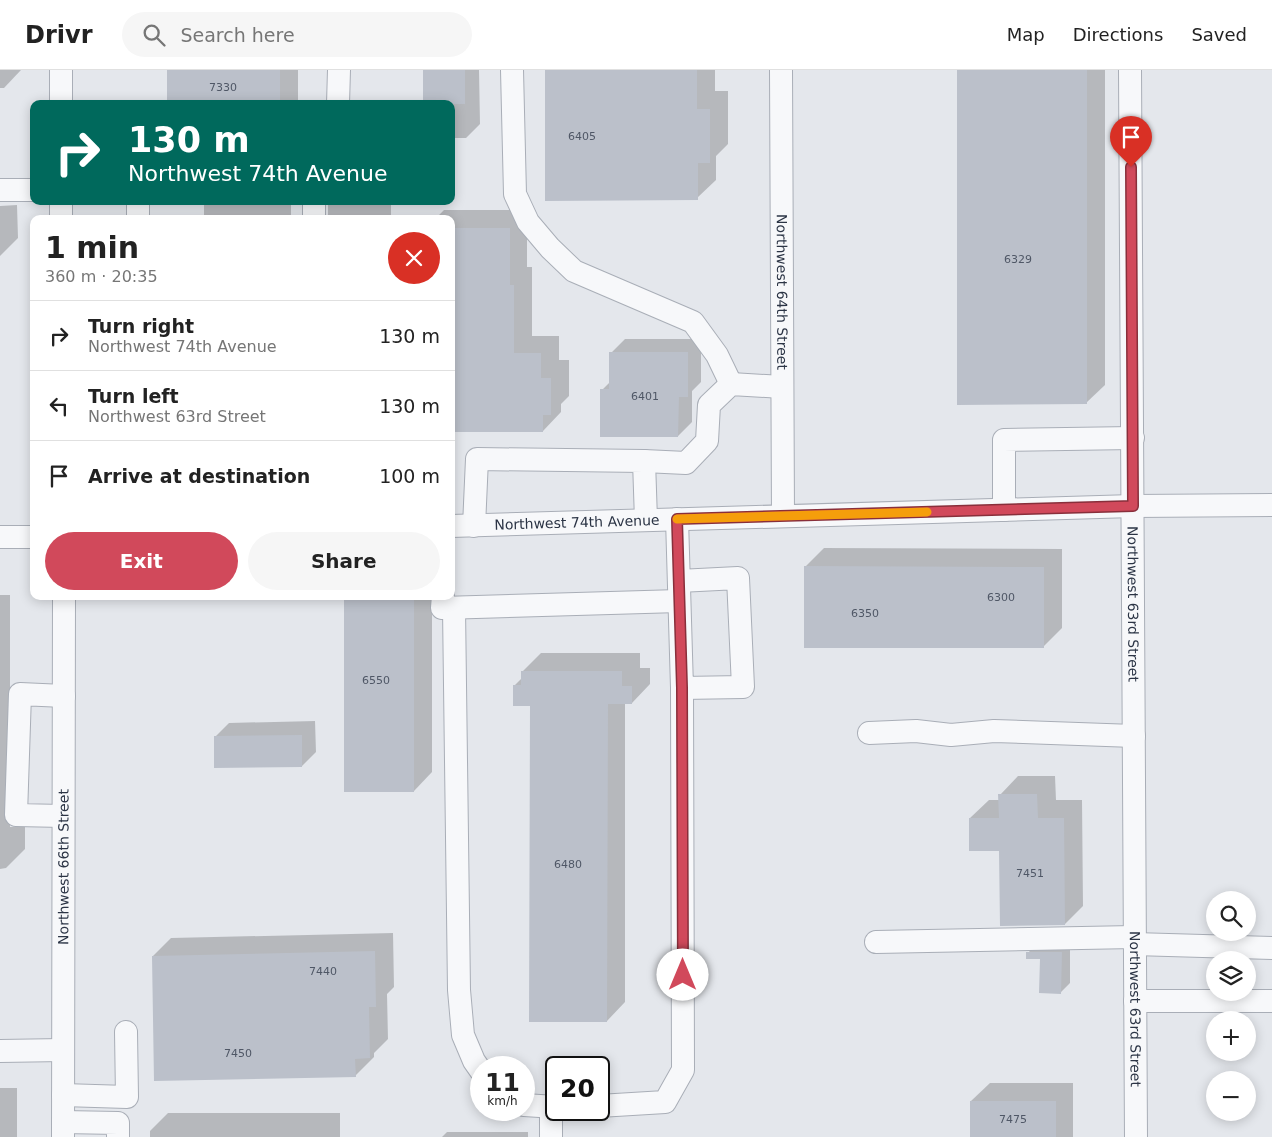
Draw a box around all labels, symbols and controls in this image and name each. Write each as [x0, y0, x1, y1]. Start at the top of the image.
search box [122, 12, 472, 57]
text: Drivr [25, 21, 92, 49]
icon: search [140, 21, 168, 49]
text: Search here [180, 24, 295, 46]
text: Map [1007, 24, 1045, 45]
text: Directions [1073, 24, 1163, 45]
text: Saved [1191, 24, 1247, 45]
house number: 7330 [209, 81, 237, 94]
pin [1110, 116, 1152, 167]
icon: right [45, 120, 110, 185]
text: 130 m [128, 120, 250, 160]
icon: arrive [1117, 123, 1145, 151]
house number: 6405 [568, 130, 596, 143]
text: Northwest 74th Avenue [128, 161, 387, 186]
street label: Northwest 64th Street [774, 214, 790, 370]
text: 1 min [45, 230, 139, 265]
button: close [388, 232, 440, 284]
house number: 6329 [1004, 253, 1032, 266]
text: 360 m · 20:35 [45, 267, 158, 286]
text: Turn right [88, 315, 194, 337]
icon: right [45, 322, 73, 350]
text: 130 m [379, 325, 440, 347]
text: Northwest 74th Avenue [88, 337, 277, 356]
text: Turn left [88, 385, 179, 407]
house number: 6401 [631, 390, 659, 403]
icon: left [45, 392, 73, 420]
text: 130 m [379, 395, 440, 417]
text: Northwest 63rd Street [88, 407, 266, 426]
icon: arrive [45, 462, 73, 490]
text: Arrive at destination [88, 465, 310, 487]
text: 100 m [379, 465, 440, 487]
street label: Northwest 74th Avenue [494, 512, 660, 533]
street label: Northwest 63rd Street [1125, 526, 1141, 682]
button: Exit [45, 532, 238, 590]
button: Share [248, 532, 440, 590]
house number: 6300 [987, 591, 1015, 604]
house number: 6350 [851, 607, 879, 620]
house number: 6550 [362, 674, 390, 687]
street label: Northwest 66th Street [55, 789, 72, 945]
house number: 6480 [554, 858, 582, 871]
house number: 7451 [1016, 867, 1044, 880]
map controls [1206, 891, 1256, 1121]
button: search [1206, 891, 1256, 941]
street label: Northwest 63rd Street [1127, 931, 1144, 1087]
position arrow [656, 948, 708, 1000]
button: layers [1206, 951, 1256, 1001]
house number: 7440 [309, 965, 337, 978]
button: + [1206, 1011, 1256, 1061]
house number: 7450 [224, 1047, 252, 1060]
speed limit sign: 20 [545, 1056, 610, 1121]
text: 11 [485, 1068, 520, 1097]
button: − [1206, 1071, 1256, 1121]
text: km/h [487, 1094, 518, 1108]
house number: 7475 [999, 1113, 1027, 1126]

